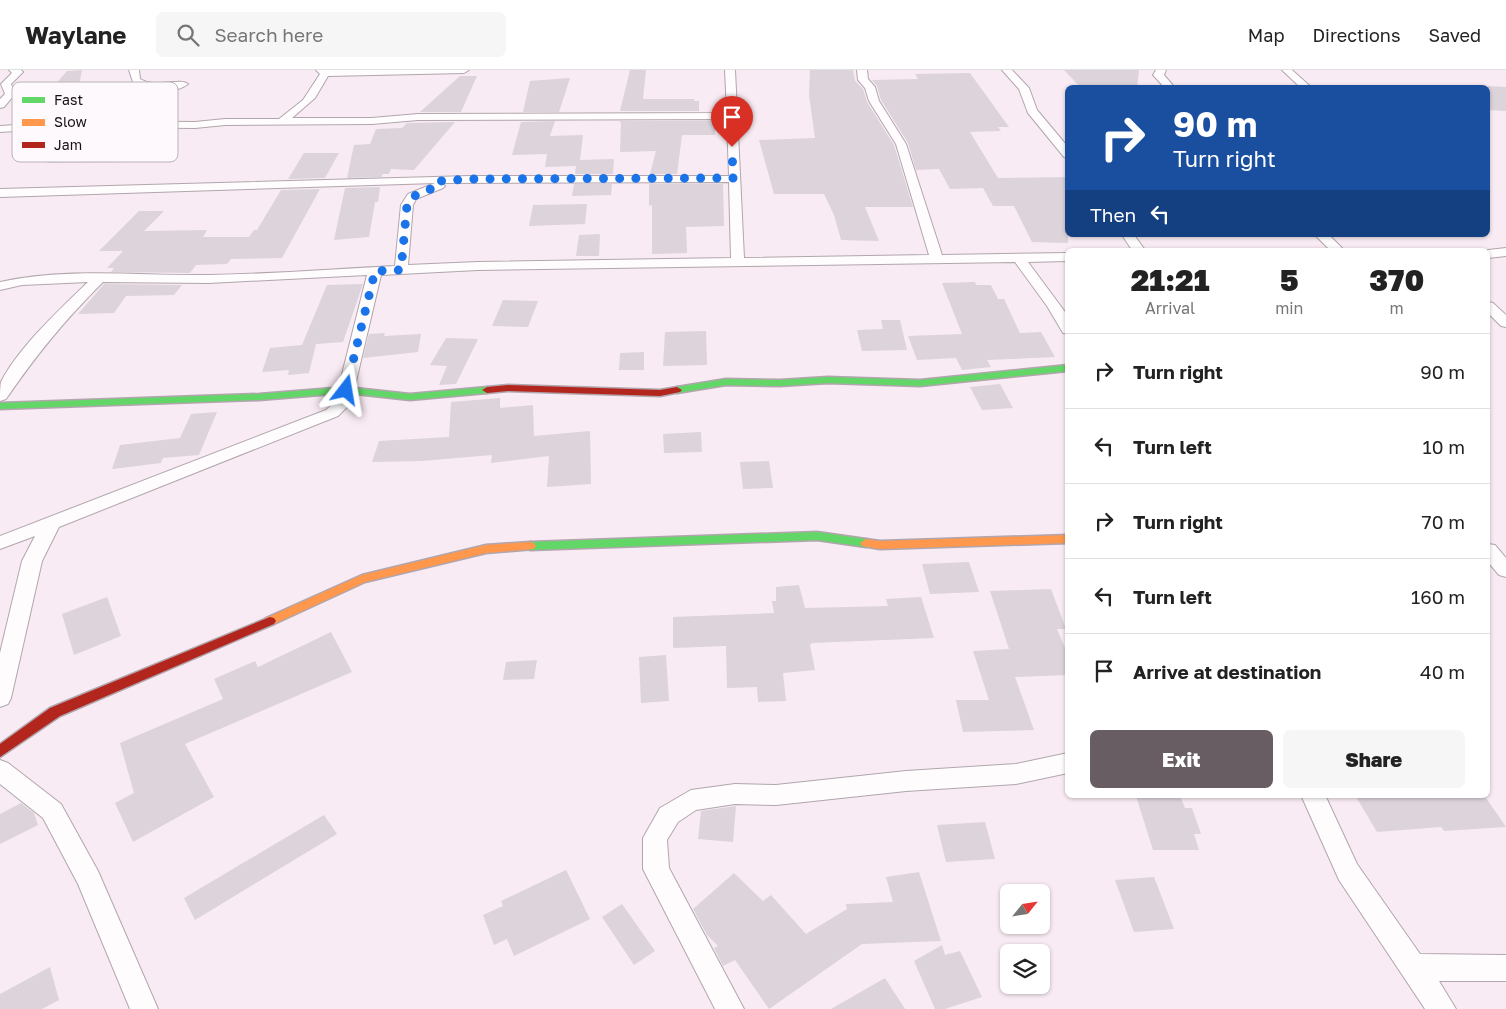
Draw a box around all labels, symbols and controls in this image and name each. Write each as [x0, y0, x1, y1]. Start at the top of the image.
search box [156, 12, 506, 57]
text: Waylane [25, 20, 126, 49]
icon: search [174, 21, 202, 49]
text: Search here [214, 23, 323, 46]
text: Map [1248, 24, 1284, 46]
text: Directions [1312, 24, 1400, 46]
text: Saved [1428, 24, 1481, 46]
legend [12, 82, 178, 162]
text: Fast [54, 91, 83, 108]
pin [711, 96, 753, 147]
icon: arrive [718, 103, 746, 131]
text: 90 m [1173, 103, 1257, 145]
icon: right [1090, 105, 1155, 170]
text: Slow [54, 113, 87, 130]
text: Jam [54, 136, 82, 153]
text: Turn right [1173, 145, 1276, 172]
icon: left [1146, 200, 1174, 228]
text: Then [1090, 203, 1136, 226]
text: 21:21 [1131, 262, 1209, 298]
text: 5 [1280, 262, 1299, 298]
text: 370 [1369, 262, 1424, 298]
text: Arrival [1145, 298, 1195, 318]
text: min [1275, 298, 1303, 318]
text: m [1390, 298, 1404, 318]
icon: right [1090, 357, 1118, 385]
text: Turn right [1133, 360, 1223, 383]
text: 90 m [1420, 360, 1465, 383]
position arrow [319, 363, 371, 415]
icon: left [1090, 432, 1118, 460]
text: Turn left [1133, 435, 1212, 458]
text: 10 m [1422, 435, 1465, 458]
icon: right [1090, 507, 1118, 535]
text: Turn right [1133, 510, 1223, 533]
text: 70 m [1422, 510, 1465, 533]
icon: left [1090, 582, 1118, 610]
text: Turn left [1133, 585, 1212, 608]
text: 160 m [1411, 585, 1465, 608]
icon: arrive [1090, 657, 1118, 685]
text: Arrive at destination [1133, 660, 1321, 683]
text: 40 m [1420, 660, 1465, 683]
button: Exit [1090, 730, 1273, 788]
button: Share [1283, 730, 1465, 788]
north arrow [1000, 884, 1050, 934]
map controls [1000, 884, 1050, 994]
button: layers [1000, 944, 1050, 994]

